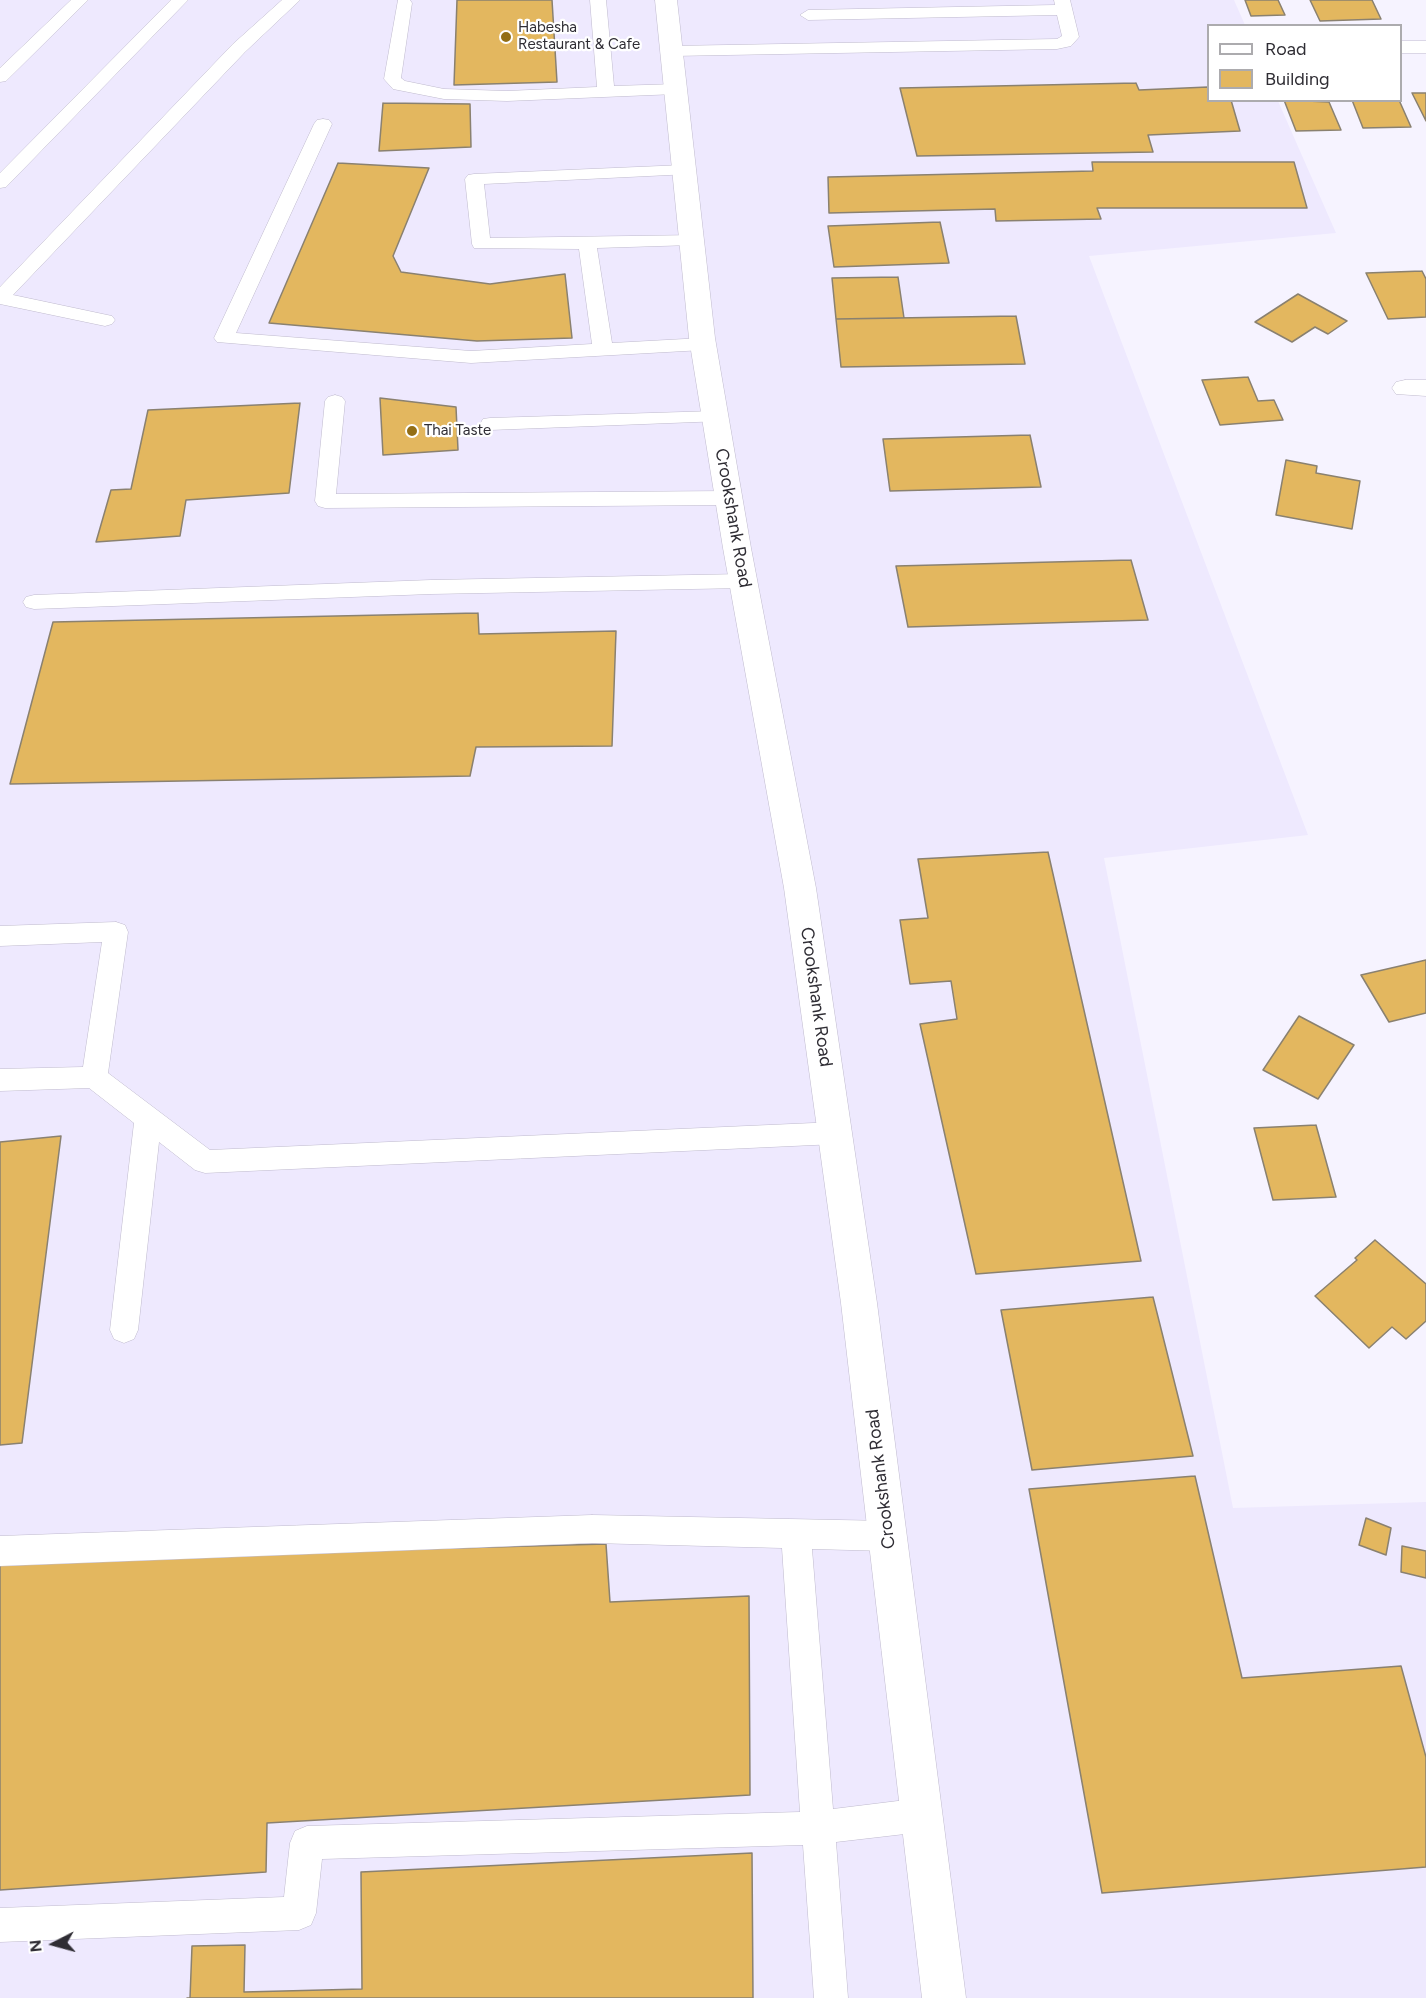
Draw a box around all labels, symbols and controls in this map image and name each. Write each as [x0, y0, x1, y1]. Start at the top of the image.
place label: Habesha Restaurant & Cafe [518, 19, 640, 54]
legend [1207, 24, 1402, 102]
marker: Habesha Restaurant & Cafe [499, 30, 513, 44]
text: Road [1265, 38, 1306, 60]
text: Building [1265, 68, 1330, 90]
place label: Thai Taste [424, 422, 491, 440]
marker: Thai Taste [405, 424, 419, 438]
street label: Crookshank Road [710, 447, 756, 589]
street label: Crookshank Road [795, 926, 837, 1068]
street label: Crookshank Road [862, 1408, 900, 1550]
north arrow [24, 1914, 84, 1974]
text: N [26, 1939, 46, 1953]

